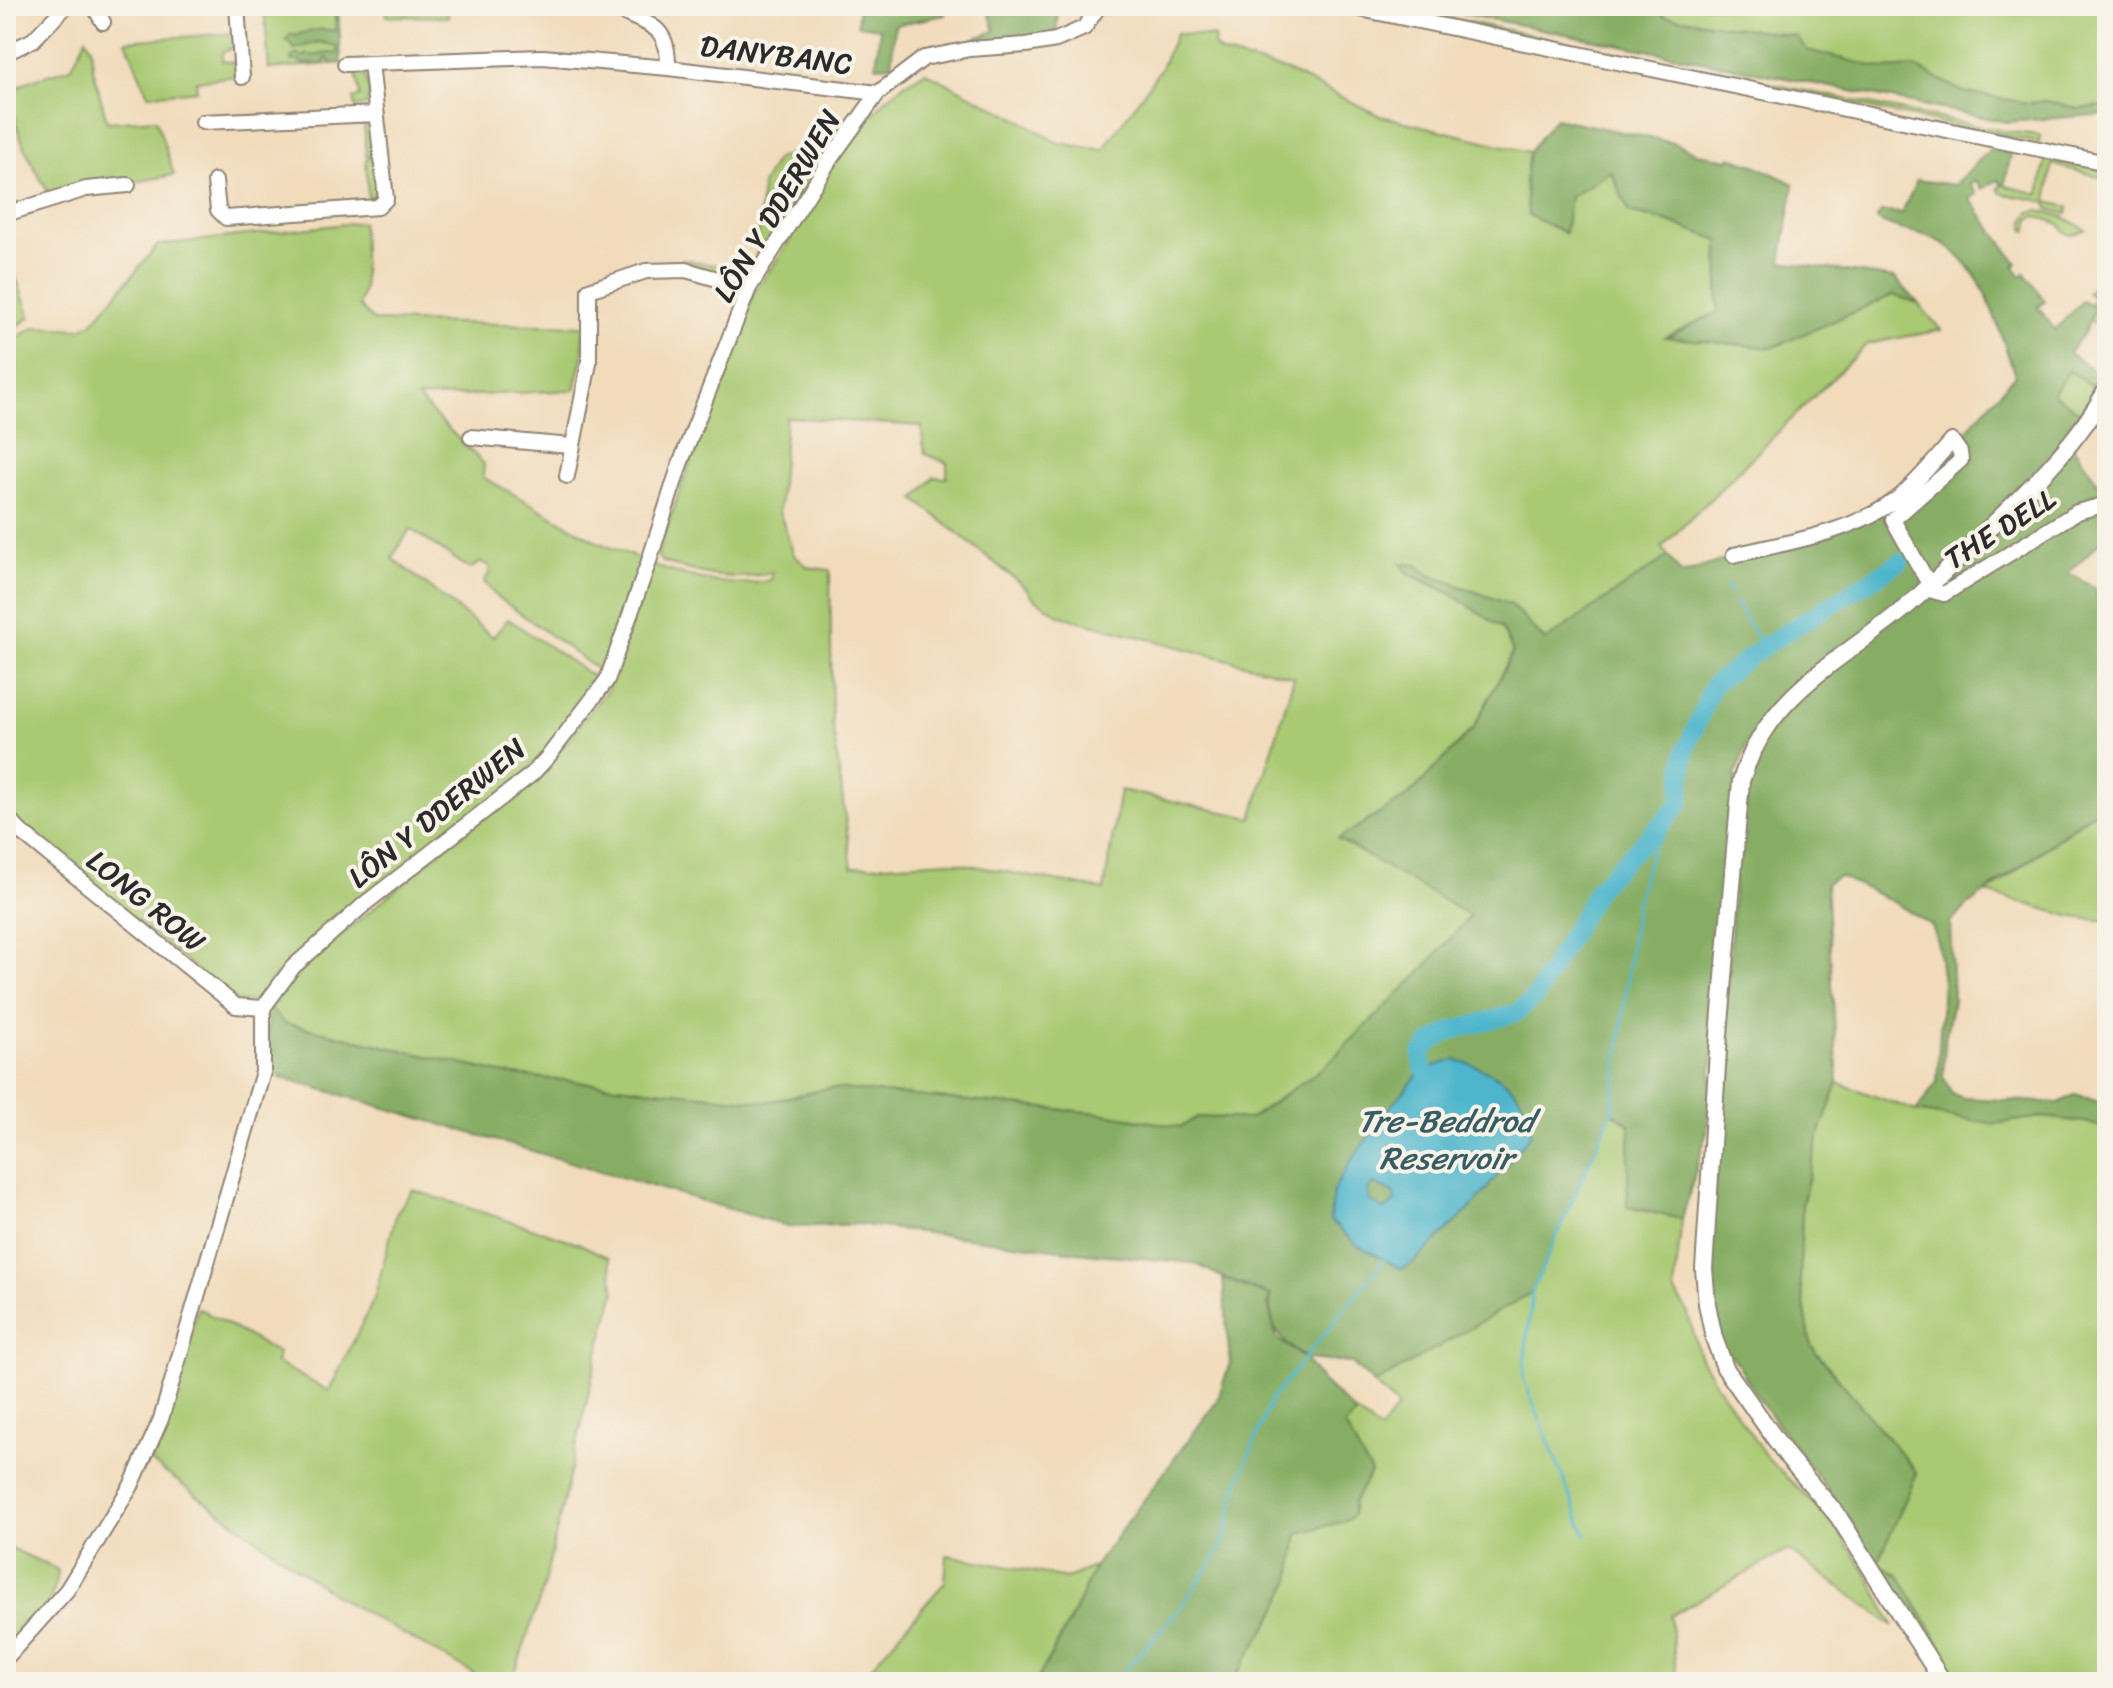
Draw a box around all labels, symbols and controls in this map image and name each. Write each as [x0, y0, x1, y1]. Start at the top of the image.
street label: DANYBANC [697, 19, 855, 91]
street label: LÔN Y DDERWEN [698, 99, 856, 313]
street label: THE DELL [1933, 473, 2067, 585]
street label: LÔN Y DDERWEN [335, 723, 539, 903]
street label: LONG ROW [74, 835, 219, 967]
water label: Tre-Beddrod Reservoir [1358, 1093, 1542, 1187]

